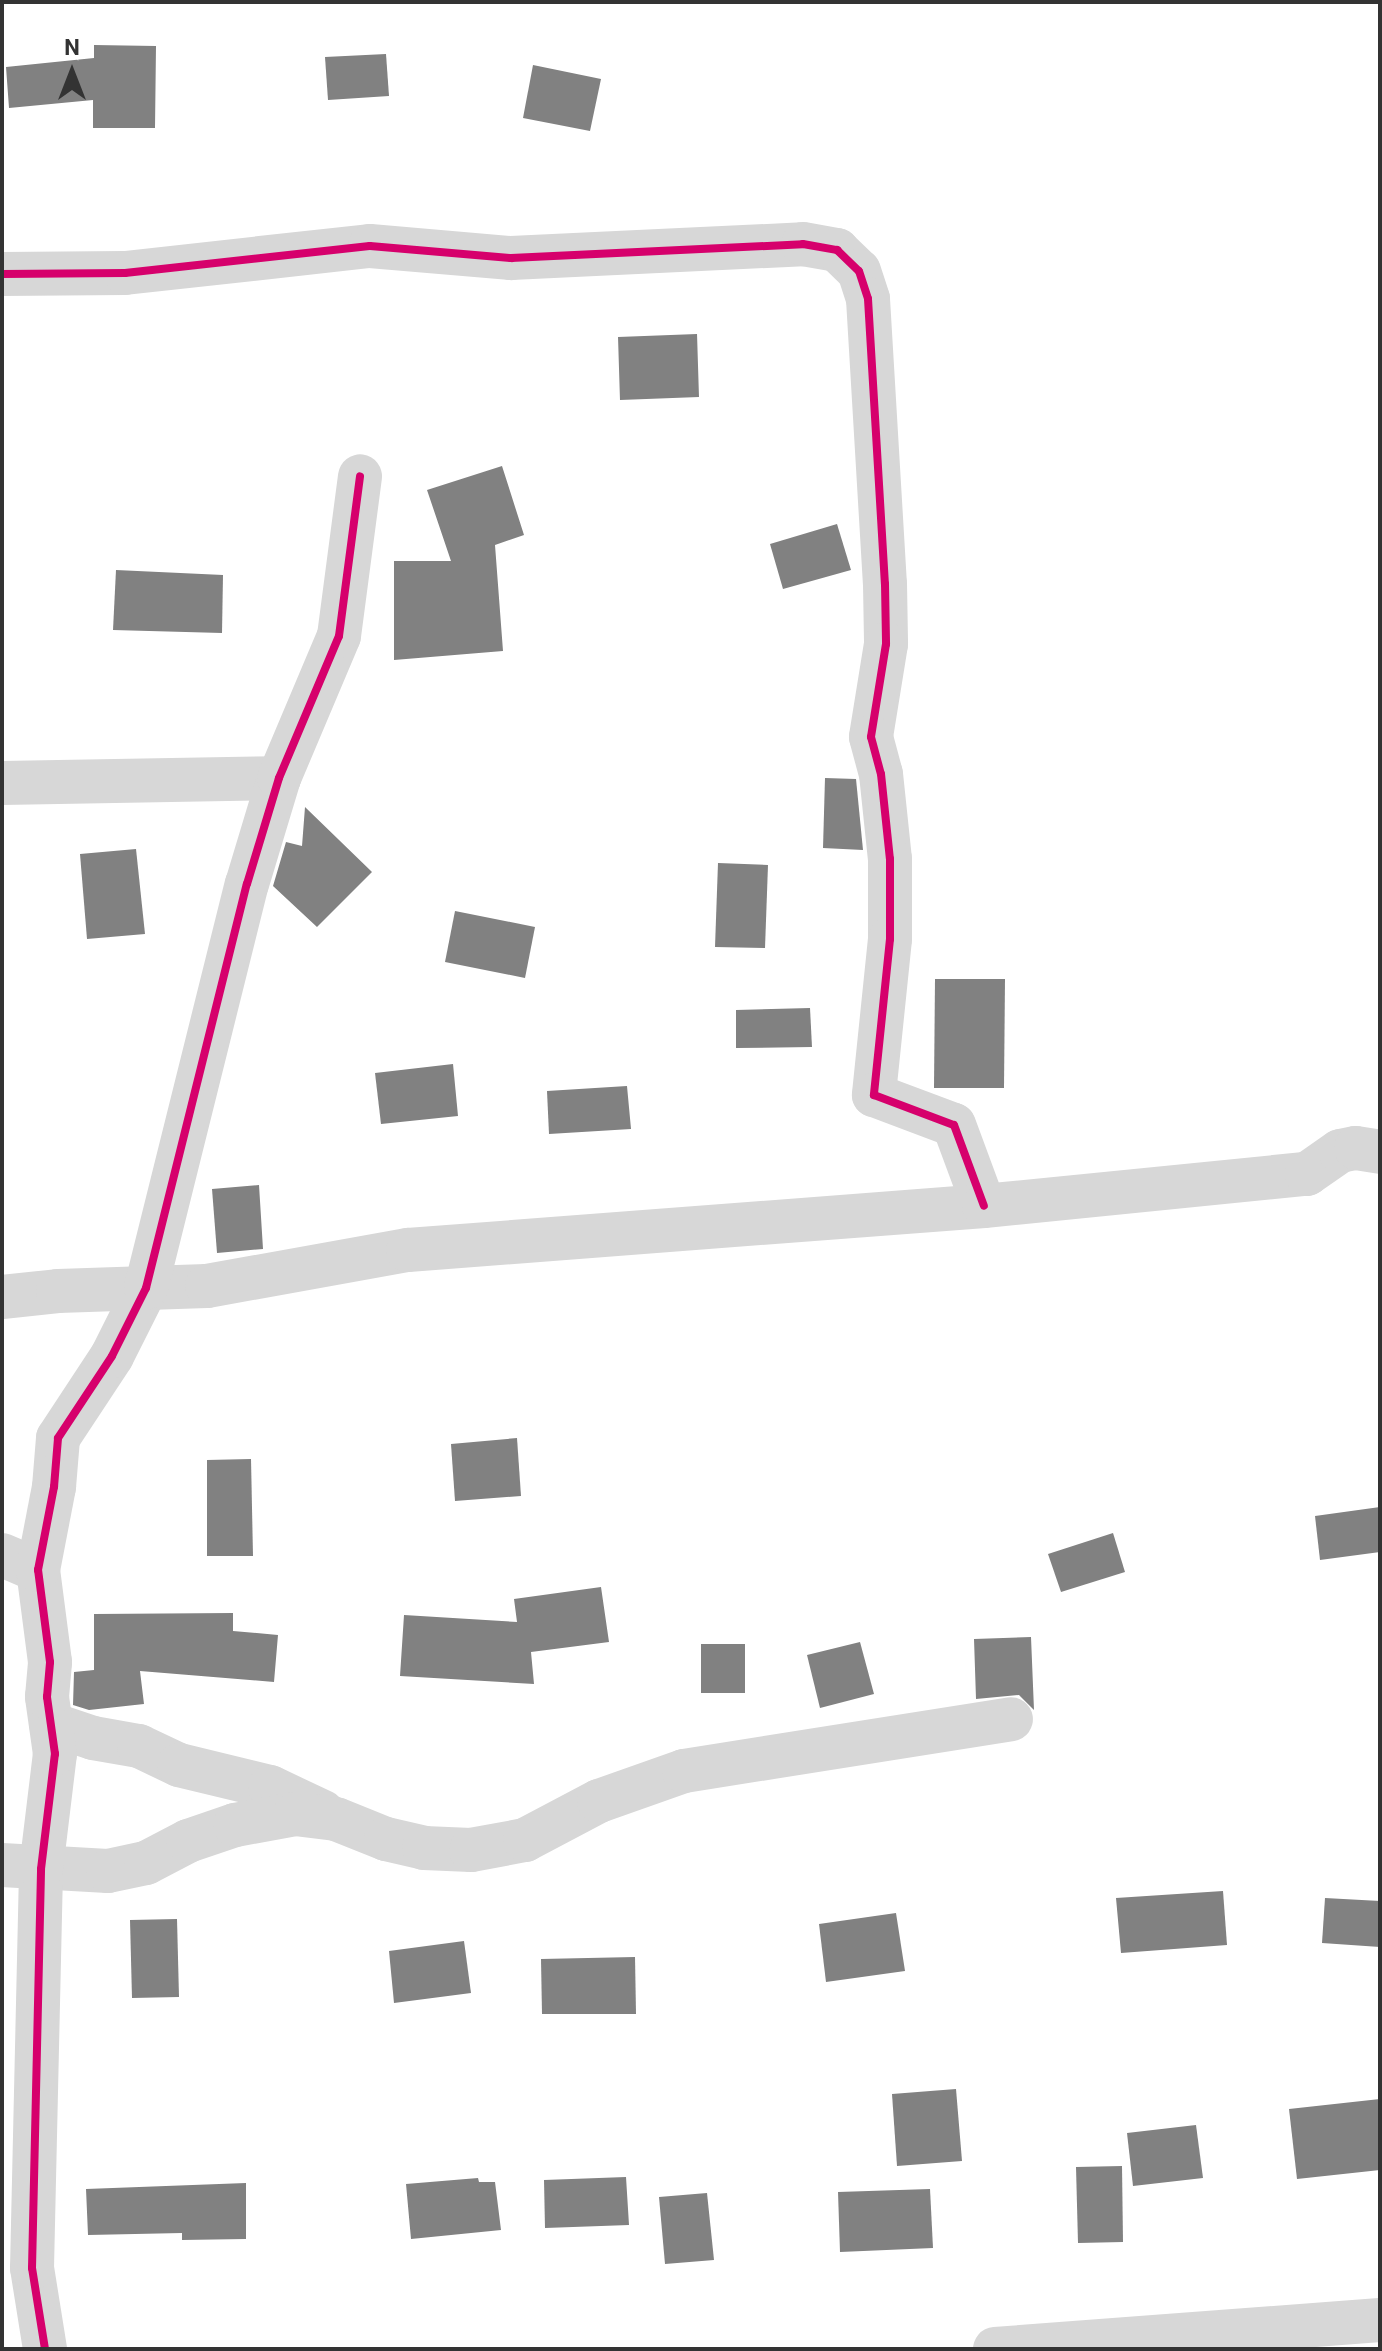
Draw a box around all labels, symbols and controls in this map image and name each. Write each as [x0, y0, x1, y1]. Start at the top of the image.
north arrow [32, 32, 112, 112]
text: N [64, 35, 80, 60]

